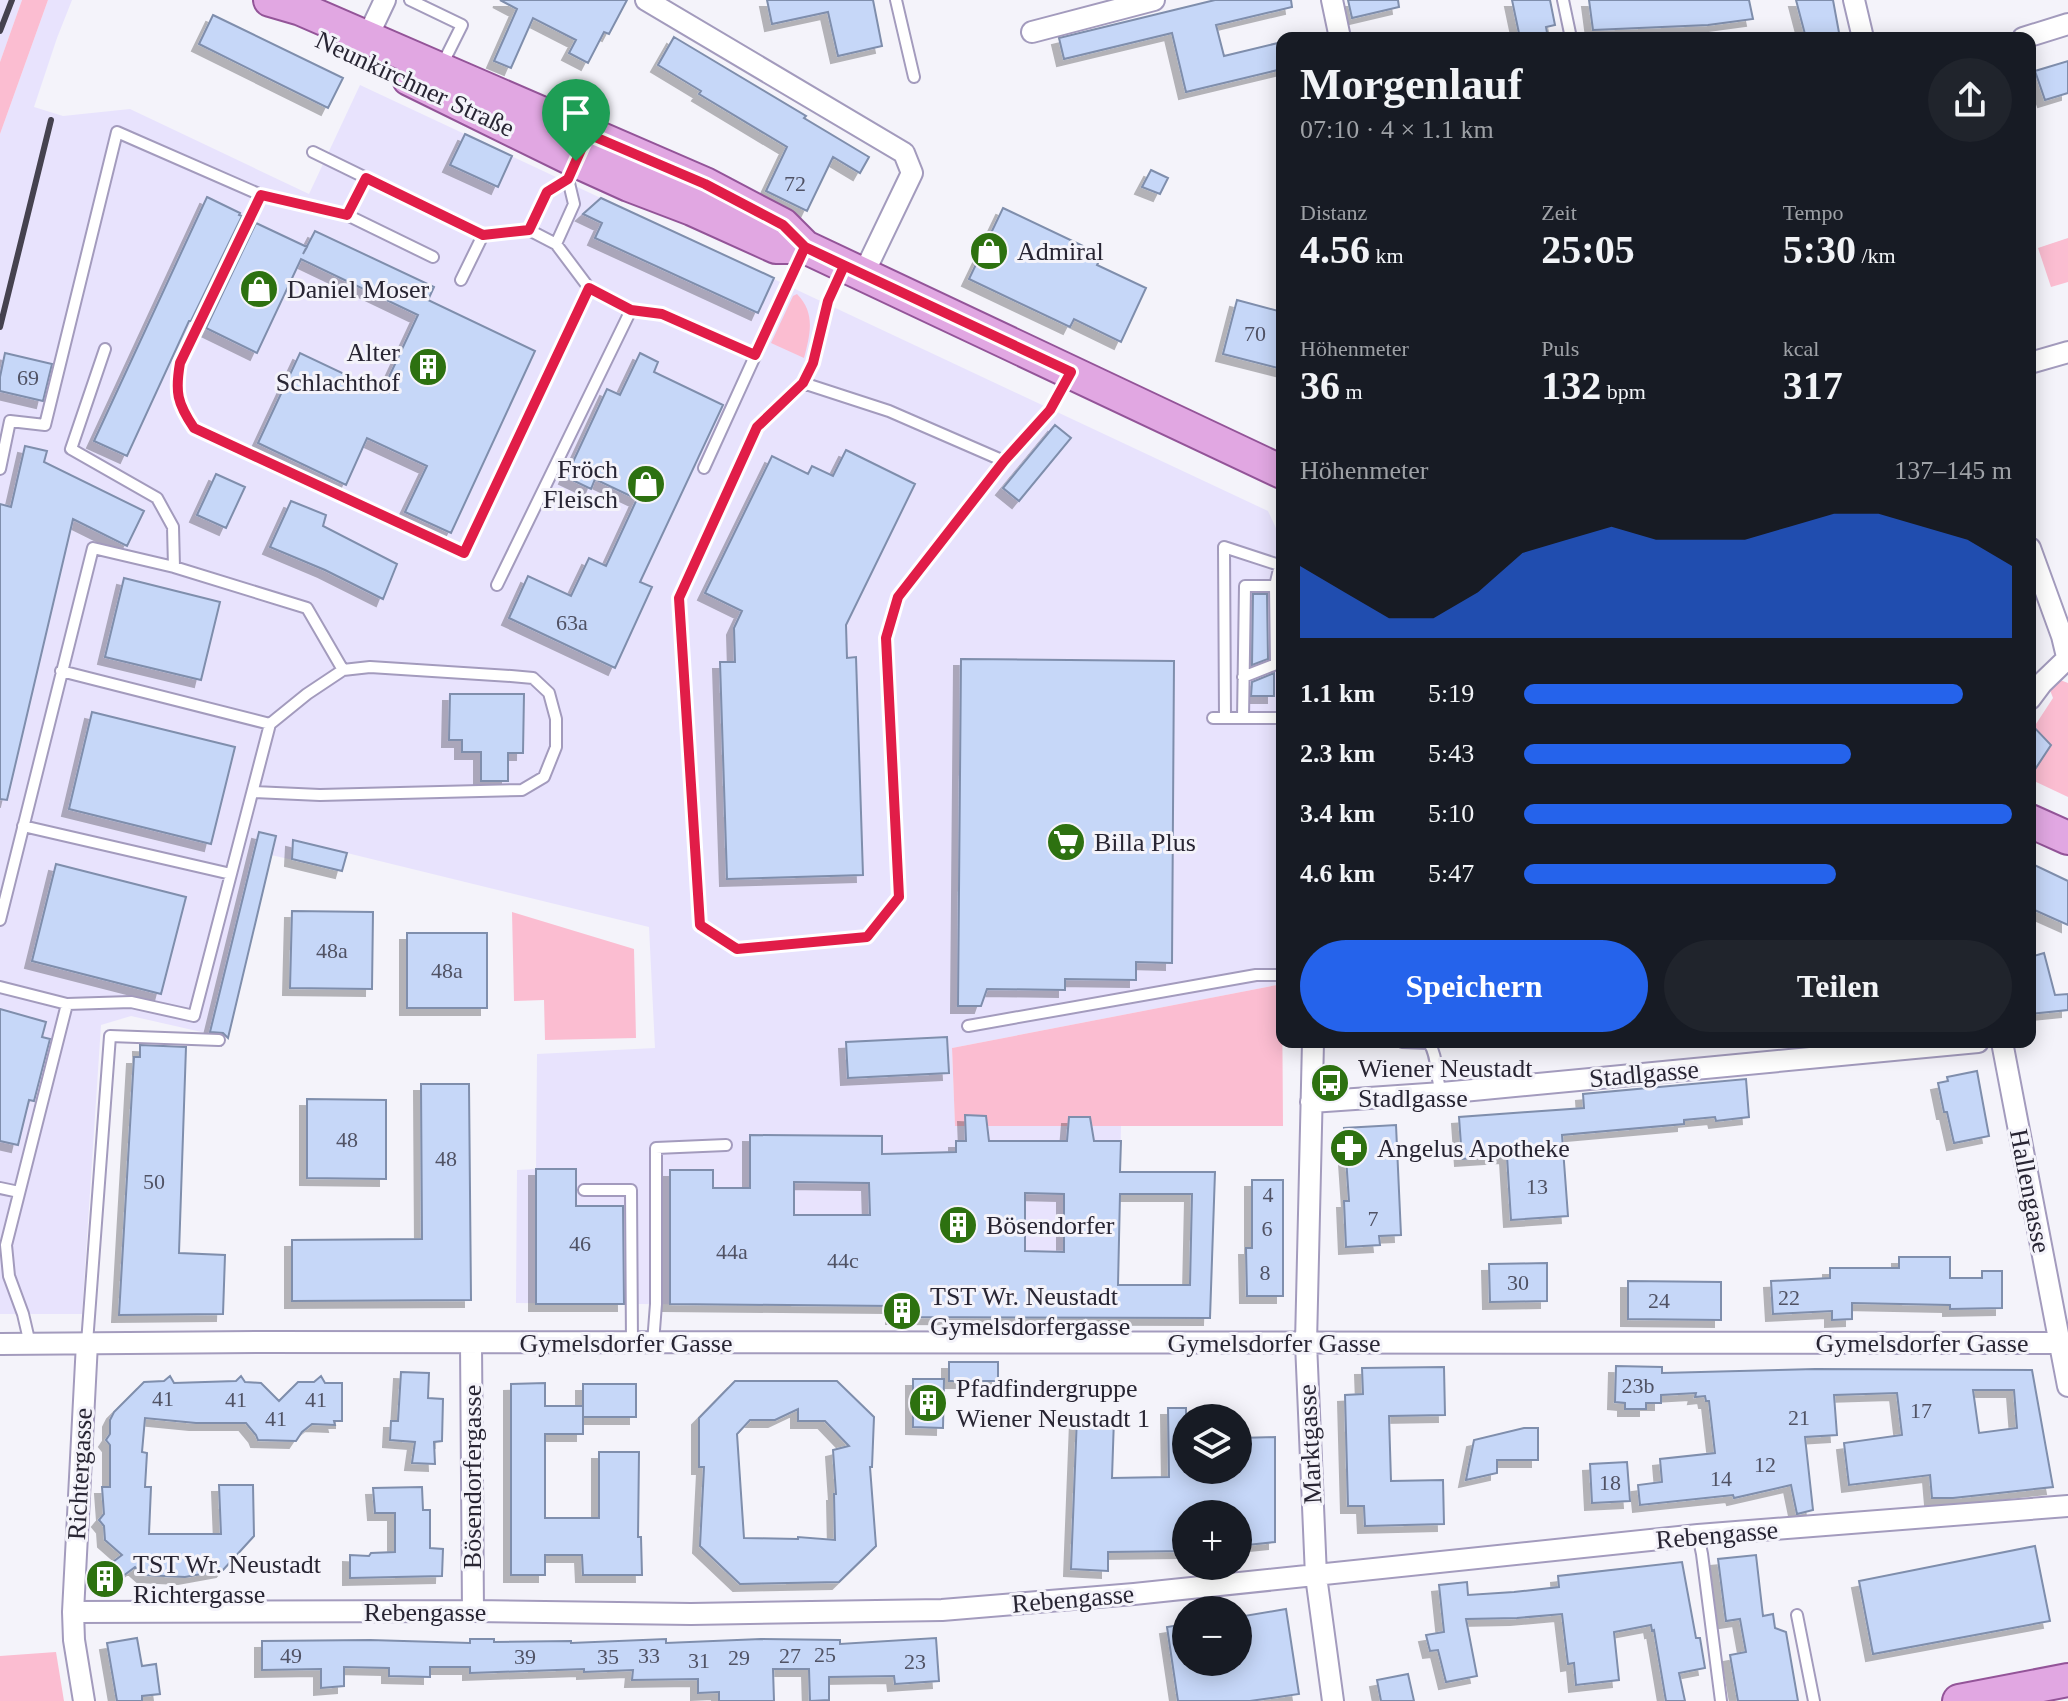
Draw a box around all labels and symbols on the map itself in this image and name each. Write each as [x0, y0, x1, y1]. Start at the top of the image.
street label: Neunkirchner Straße [311, 25, 519, 143]
pin [542, 79, 610, 161]
house number: 72 [784, 171, 806, 196]
shop icon: Admiral [968, 230, 1010, 272]
place label: Admiral [1017, 237, 1104, 266]
shop icon: Daniel Moser [238, 268, 280, 310]
place label: Daniel Moser [287, 275, 430, 304]
house number: 70 [1244, 321, 1266, 346]
place label: Alter Schlachthof [276, 338, 400, 397]
building icon: Alter Schlachthof [407, 346, 449, 388]
house number: 69 [17, 365, 39, 390]
place label: Fröch Fleisch [543, 455, 618, 514]
shop icon: Fröch Fleisch [625, 463, 667, 505]
house number: 63a [556, 610, 588, 635]
supermarket icon: Billa Plus [1045, 821, 1087, 863]
place label: Billa Plus [1094, 828, 1196, 857]
house number: 48a [316, 938, 348, 963]
house number: 48a [431, 958, 463, 983]
place label: Wiener Neustadt Stadlgasse [1358, 1054, 1533, 1113]
street label: Stadlgasse [1588, 1055, 1700, 1093]
bus stop icon: Wiener Neustadt Stadlgasse [1309, 1062, 1351, 1104]
house number: 48 [336, 1127, 358, 1152]
pharmacy icon: Angelus Apotheke [1328, 1127, 1370, 1169]
street label: Hallengasse [2004, 1127, 2056, 1255]
place label: Angelus Apotheke [1377, 1134, 1570, 1163]
house number: 48 [435, 1146, 457, 1171]
house number: 50 [143, 1169, 165, 1194]
house number: 13 [1526, 1174, 1548, 1199]
house number: 4 [1263, 1182, 1274, 1207]
building icon: Bösendorfer [937, 1204, 979, 1246]
house number: 7 [1368, 1206, 1379, 1231]
place label: Bösendorfer [986, 1211, 1115, 1240]
house number: 6 [1262, 1216, 1273, 1241]
house number: 46 [569, 1231, 591, 1256]
house number: 44a [716, 1239, 748, 1264]
house number: 44c [827, 1248, 859, 1273]
house number: 8 [1260, 1260, 1271, 1285]
house number: 30 [1507, 1270, 1529, 1295]
place label: TST Wr. Neustadt Gymelsdorfergasse [930, 1282, 1130, 1341]
house number: 22 [1778, 1285, 1800, 1310]
house number: 24 [1648, 1288, 1670, 1313]
building icon: TST Wr. Neustadt Gymelsdorfergasse [881, 1290, 923, 1332]
street label: Gymelsdorfer Gasse [520, 1329, 733, 1358]
street label: Gymelsdorfer Gasse [1168, 1329, 1381, 1358]
street label: Gymelsdorfer Gasse [1816, 1329, 2029, 1358]
house number: 23b [1622, 1373, 1655, 1398]
place label: Pfadfindergruppe Wiener Neustadt 1 [956, 1374, 1150, 1433]
building icon: Pfadfindergruppe Wiener Neustadt 1 [907, 1382, 949, 1424]
street label: Marktgasse [1292, 1383, 1328, 1505]
street label: Bösendorfergasse [458, 1385, 487, 1569]
house number: 41 [152, 1386, 174, 1411]
house number: 41 [225, 1387, 247, 1412]
house number: 41 [305, 1387, 327, 1412]
house number: 17 [1910, 1398, 1932, 1423]
house number: 21 [1788, 1405, 1810, 1430]
house number: 41 [265, 1406, 287, 1431]
street label: Richtergasse [62, 1407, 98, 1541]
house number: 12 [1754, 1452, 1776, 1477]
house number: 14 [1710, 1466, 1732, 1491]
house number: 18 [1599, 1470, 1621, 1495]
street label: Rebengasse [1655, 1515, 1779, 1555]
place label: TST Wr. Neustadt Richtergasse [133, 1550, 322, 1609]
building icon: TST Wr. Neustadt Richtergasse [84, 1558, 126, 1600]
street label: Rebengasse [1011, 1579, 1135, 1619]
street label: Rebengasse [364, 1598, 486, 1627]
house number: 25 [814, 1642, 836, 1667]
house number: 49 [280, 1643, 302, 1668]
house number: 33 [638, 1643, 660, 1668]
house number: 27 [779, 1643, 801, 1668]
house number: 39 [514, 1644, 536, 1669]
house number: 35 [597, 1644, 619, 1669]
house number: 29 [728, 1645, 750, 1670]
house number: 31 [688, 1648, 710, 1673]
house number: 23 [904, 1649, 926, 1674]

